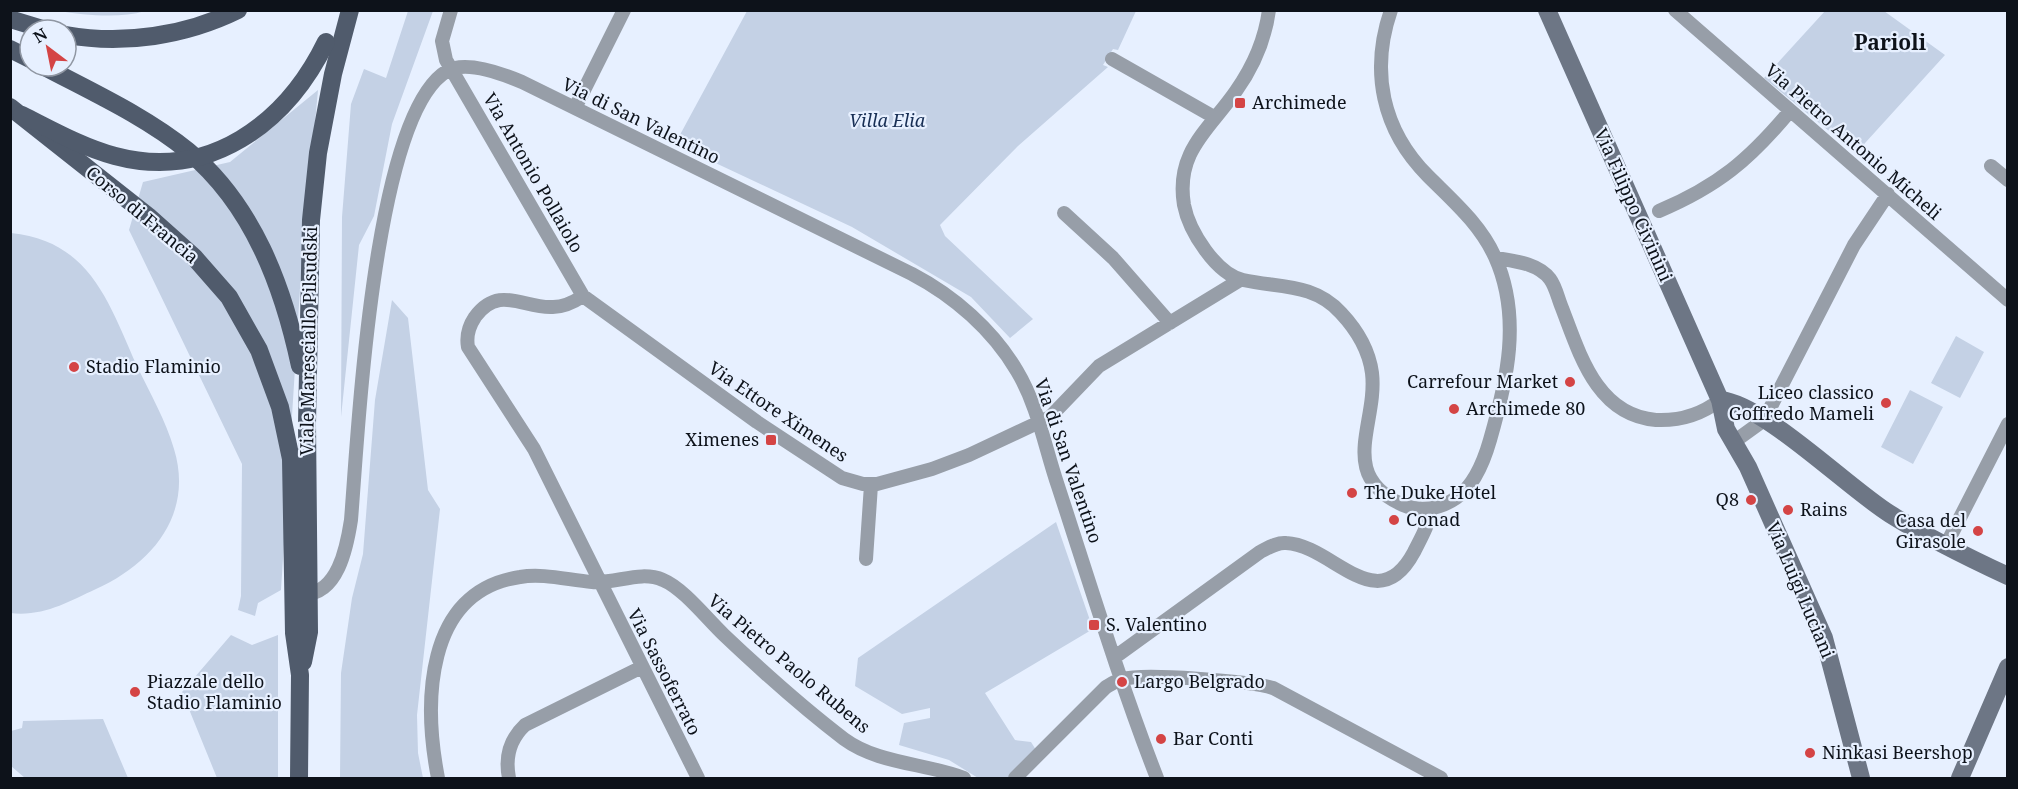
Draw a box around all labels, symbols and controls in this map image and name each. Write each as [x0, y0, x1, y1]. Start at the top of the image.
north arrow [18, 18, 78, 78]
text: N [29, 22, 52, 48]
district label: Parioli [1854, 28, 1927, 56]
street label: Via Pietro Antonio Micheli [1760, 58, 1947, 225]
street label: Via di San Valentino [559, 71, 724, 169]
street label: Via Antonio Pollaiolo [478, 88, 589, 257]
place label: Archimede [1252, 90, 1347, 114]
marker: Archimede [1233, 96, 1247, 110]
park label: Villa Elia [849, 108, 926, 132]
street label: Via Filippo Civinini [1589, 124, 1679, 285]
street label: Corso di Francia [81, 160, 204, 268]
street label: Viale Maresciallo Pilsudski [294, 226, 322, 456]
place label: Stadio Flaminio [86, 354, 221, 378]
street label: Via Ettore Ximenes [704, 357, 852, 467]
marker: Stadio Flaminio [67, 360, 81, 374]
place label: Carrefour Market [1407, 369, 1558, 393]
street label: Via di San Valentino [1030, 375, 1108, 546]
marker: Carrefour Market [1563, 375, 1577, 389]
place label: Liceo classico Goffredo Mameli [1729, 380, 1874, 425]
place label: Archimede 80 [1466, 396, 1585, 420]
marker: Liceo classico Goffredo Mameli [1879, 396, 1893, 410]
marker: Archimede 80 [1447, 402, 1461, 416]
place label: Ximenes [685, 429, 759, 451]
marker: Ximenes [764, 433, 778, 447]
place label: The Duke Hotel [1364, 480, 1496, 504]
marker: The Duke Hotel [1345, 486, 1359, 500]
place label: Q8 [1716, 487, 1739, 511]
marker: Q8 [1744, 493, 1758, 507]
place label: Rains [1800, 497, 1847, 521]
marker: Rains [1781, 503, 1795, 517]
place label: Conad [1406, 507, 1460, 531]
place label: Casa del Girasole [1895, 508, 1966, 553]
marker: Conad [1387, 513, 1401, 527]
street label: Via Luigi Luciani [1761, 518, 1841, 662]
marker: Casa del Girasole [1971, 524, 1985, 538]
street label: Via Pietro Paolo Rubens [704, 588, 876, 738]
street label: Via Sassoferrato [623, 604, 707, 739]
place label: S. Valentino [1106, 612, 1207, 636]
marker: S. Valentino [1087, 618, 1101, 632]
place label: Piazzale dello Stadio Flaminio [147, 669, 282, 714]
place label: Largo Belgrado [1134, 669, 1265, 693]
marker: Largo Belgrado [1115, 675, 1129, 689]
marker: Piazzale dello Stadio Flaminio [128, 685, 142, 699]
place label: Bar Conti [1173, 726, 1253, 750]
marker: Bar Conti [1154, 732, 1168, 746]
place label: Ninkasi Beershop [1822, 740, 1973, 764]
marker: Ninkasi Beershop [1803, 746, 1817, 760]

